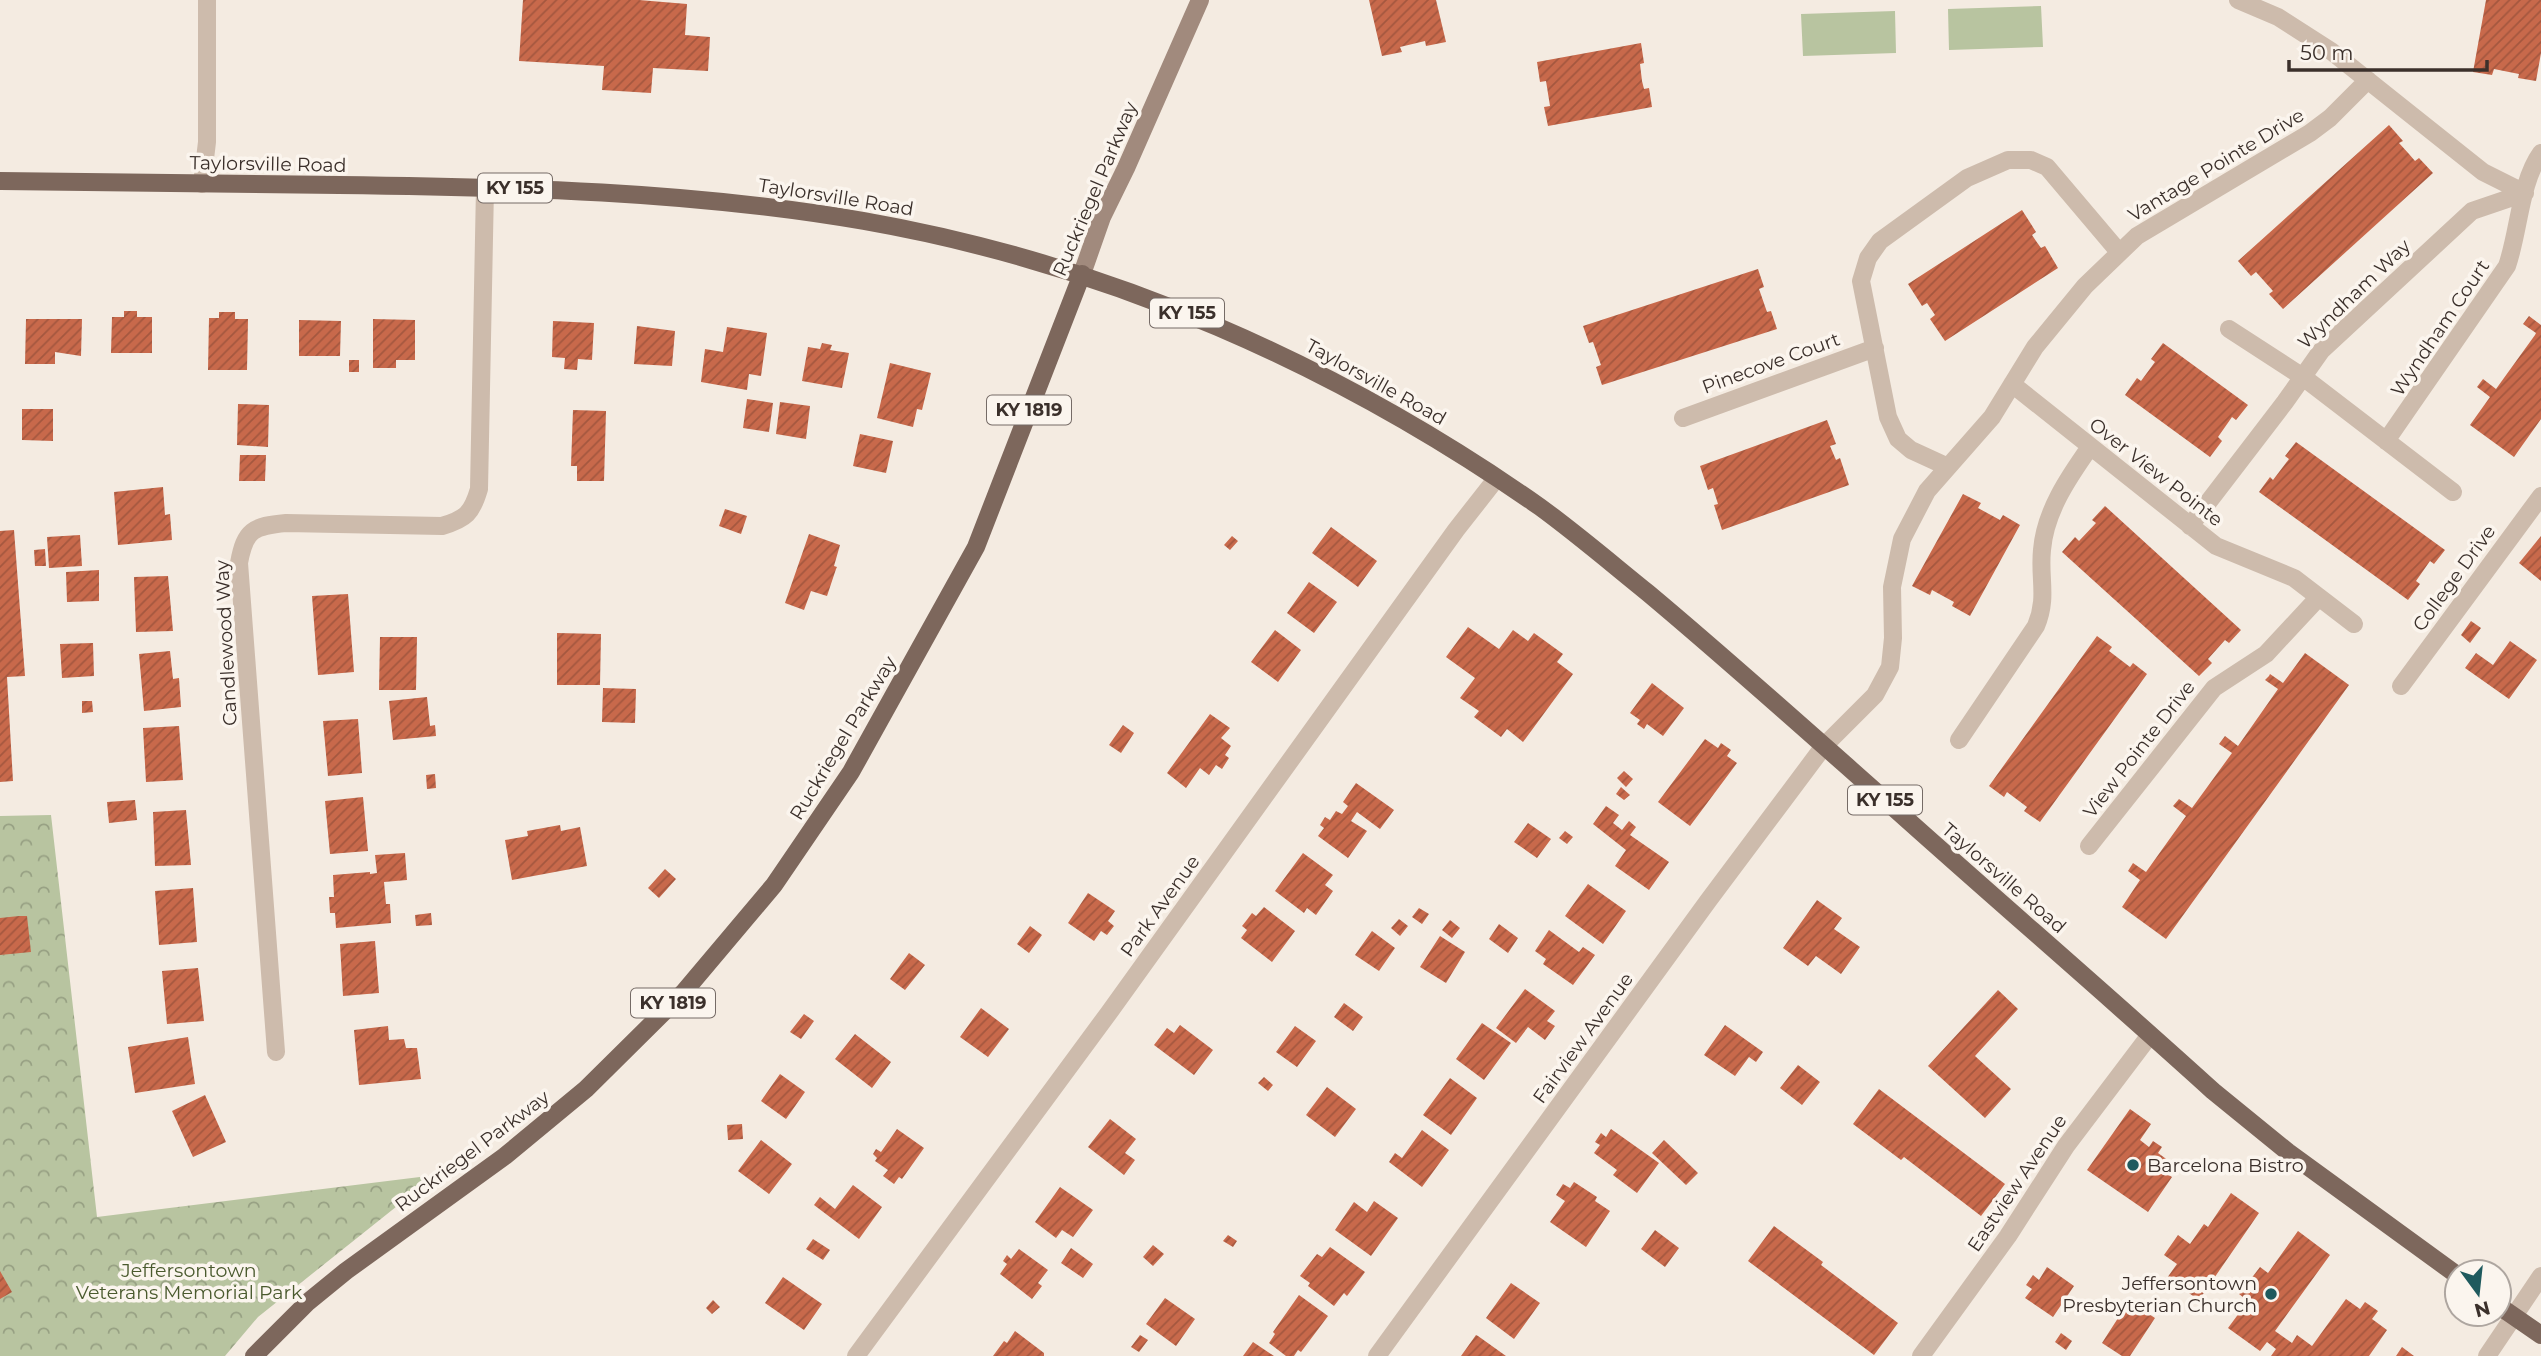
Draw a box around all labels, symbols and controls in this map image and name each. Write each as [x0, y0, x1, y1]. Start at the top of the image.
scale bar [2289, 28, 2487, 72]
text: 50 m [2300, 40, 2354, 65]
street label: Ruckriegel Parkway [1048, 98, 1142, 280]
street label: Vantage Pointe Drive [2124, 103, 2308, 227]
street label: Taylorsville Road [189, 151, 347, 177]
street label: Taylorsville Road [757, 173, 915, 221]
road number: KY 155 [478, 174, 552, 202]
street label: Wyndham Way [2293, 234, 2416, 354]
street label: Wyndham Court [2386, 255, 2494, 401]
road number: KY 155 [1150, 298, 1224, 328]
street label: Pinecove Court [1699, 327, 1843, 399]
street label: Taylorsville Road [1302, 334, 1450, 430]
road number: KY 1819 [987, 396, 1071, 424]
street label: Over View Pointe [2085, 413, 2227, 531]
street label: College Drive [2408, 520, 2500, 636]
street label: Candlewood Way [210, 559, 242, 726]
street label: Ruckriegel Parkway [785, 651, 901, 824]
street label: View Pointe Drive [2078, 676, 2200, 822]
road number: KY 155 [1848, 786, 1922, 814]
street label: Taylorsville Road [1937, 818, 2071, 938]
street label: Park Avenue [1115, 851, 1205, 961]
street label: Fairview Avenue [1528, 968, 1638, 1108]
road number: KY 1819 [631, 988, 715, 1018]
street label: Ruckriegel Parkway [390, 1085, 554, 1217]
street label: Eastview Avenue [1963, 1110, 2071, 1256]
place label: Barcelona Bistro [2147, 1154, 2304, 1177]
marker: Barcelona Bistro [2125, 1157, 2141, 1173]
north arrow [2443, 1258, 2513, 1328]
park label: Jeffersontown Veterans Memorial Park [76, 1259, 303, 1304]
place label: Jeffersontown Presbyterian Church [2062, 1272, 2257, 1317]
marker: Jeffersontown Presbyterian Church [2263, 1286, 2279, 1302]
text: N [2472, 1296, 2493, 1322]

